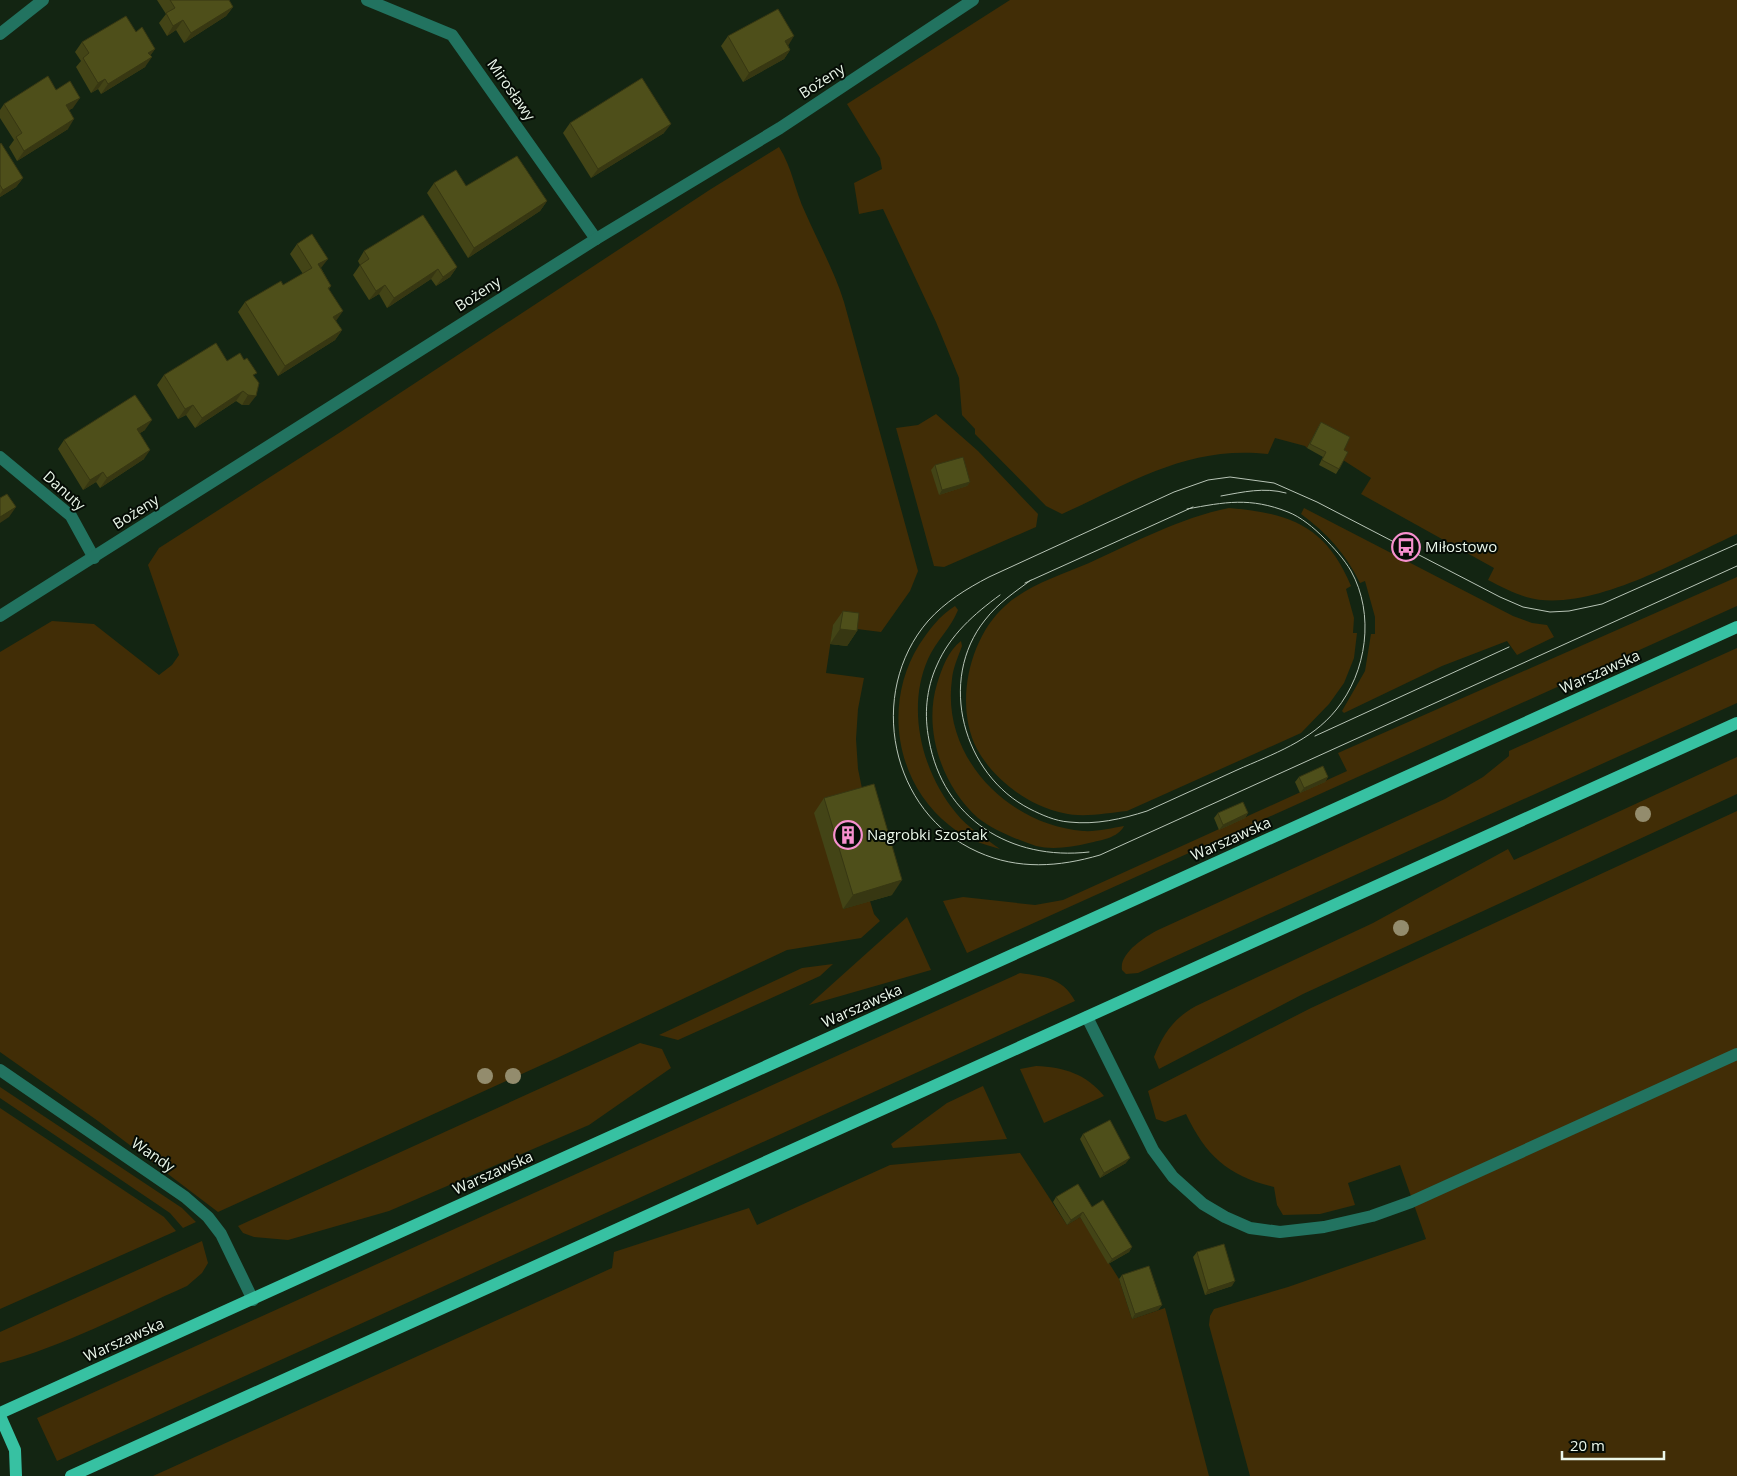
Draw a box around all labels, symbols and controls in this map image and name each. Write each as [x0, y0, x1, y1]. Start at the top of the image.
street label: Mirosławy [483, 55, 541, 125]
street label: Bożeny [795, 58, 849, 102]
street label: Bożeny [451, 271, 505, 315]
street label: Danuty [39, 466, 90, 515]
street label: Bożeny [109, 489, 163, 533]
bus stop icon: Miłostowo [1391, 532, 1421, 562]
place label: Miłostowo [1425, 536, 1497, 556]
street label: Warszawska [1556, 644, 1643, 698]
street label: Warszawska [1187, 811, 1274, 865]
building icon: Nagrobki Szostak [833, 820, 863, 850]
place label: Nagrobki Szostak [867, 824, 988, 844]
street label: Warszawska [818, 978, 905, 1032]
street label: Wandy [128, 1132, 179, 1176]
street label: Warszawska [449, 1145, 536, 1199]
street label: Warszawska [80, 1312, 167, 1366]
scale bar [1562, 1428, 1664, 1460]
text: 20 m [1570, 1435, 1605, 1455]

